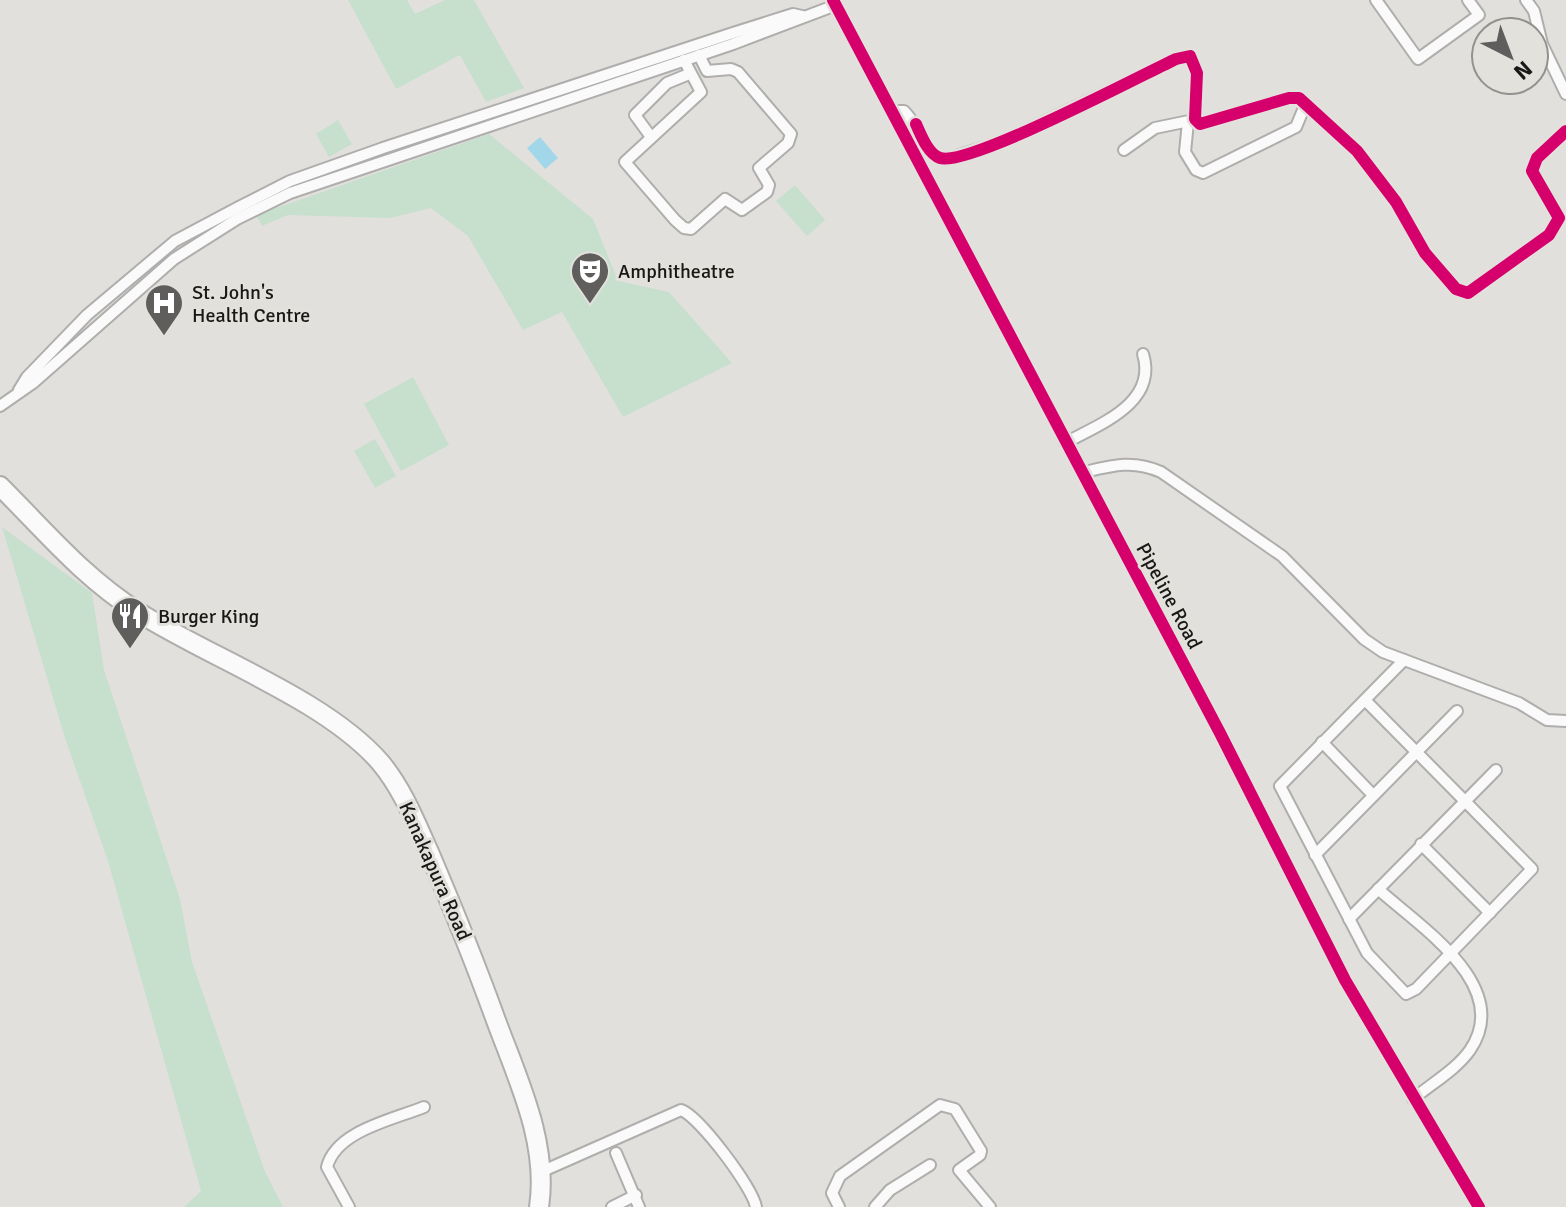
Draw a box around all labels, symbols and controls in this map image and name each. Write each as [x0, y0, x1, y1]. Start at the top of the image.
north arrow [1470, 16, 1550, 96]
text: N [1508, 55, 1538, 86]
theatre icon: Amphitheatre [569, 250, 611, 305]
place label: Amphitheatre [618, 259, 735, 284]
place label: St. John's Health Centre [192, 280, 310, 328]
hospital icon: St. John's Health Centre [143, 282, 185, 337]
street label: Pipeline Road [1131, 539, 1207, 653]
restaurant icon: Burger King [109, 595, 151, 650]
place label: Burger King [158, 604, 259, 629]
street label: Kanakapura Road [393, 798, 477, 944]

